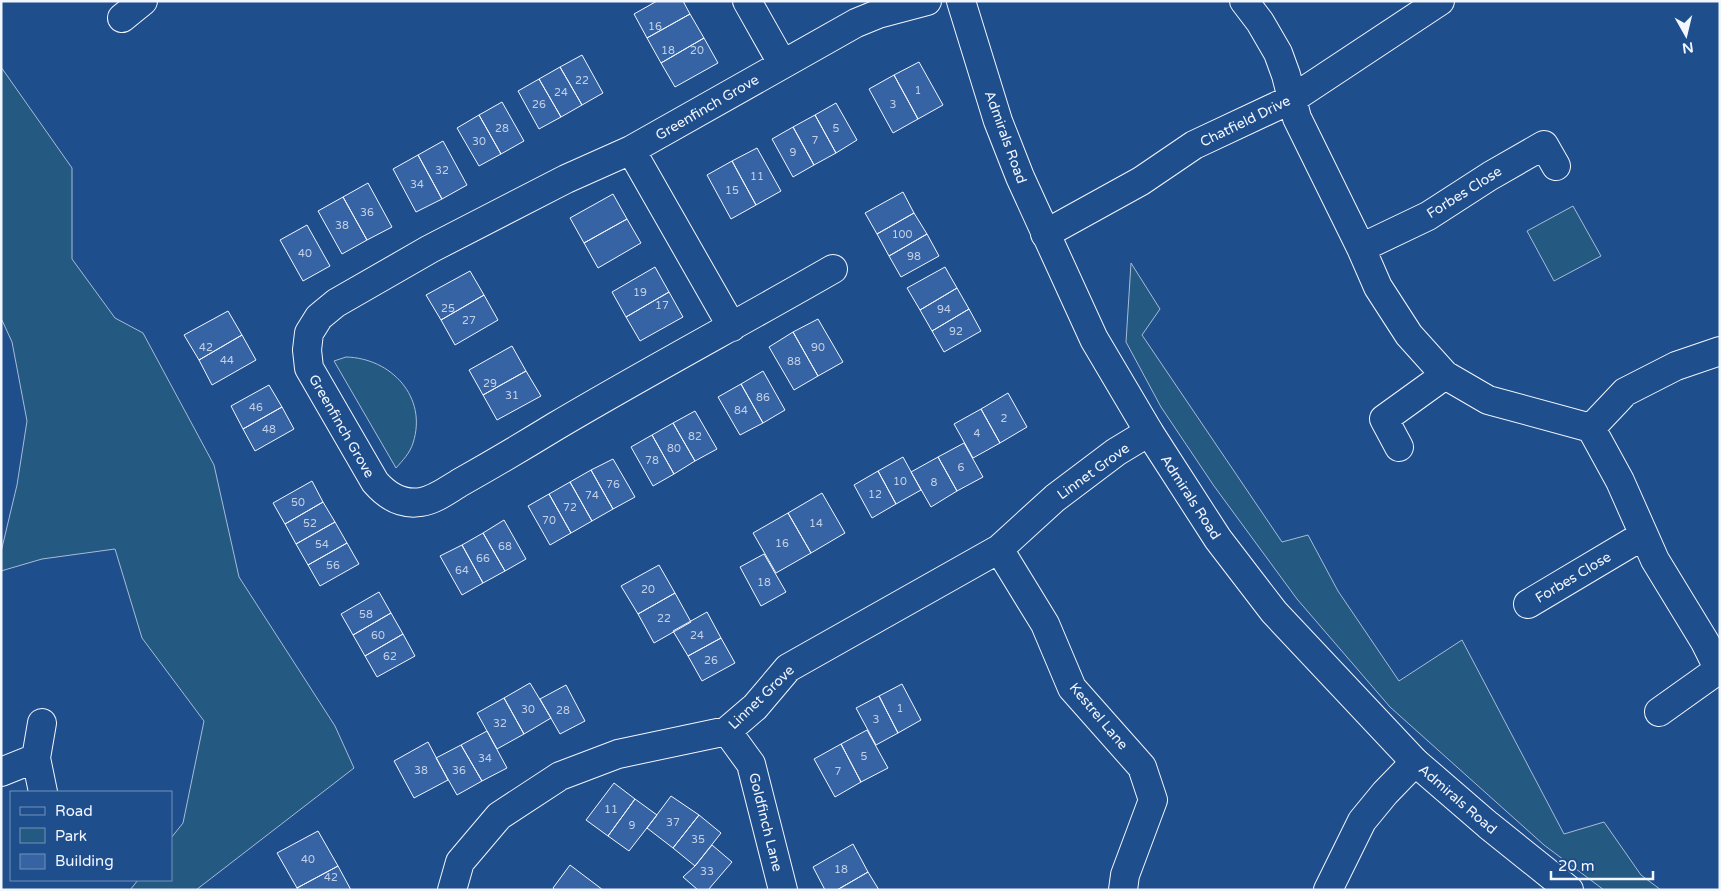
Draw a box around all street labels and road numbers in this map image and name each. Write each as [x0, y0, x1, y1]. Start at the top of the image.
street label: Greenfinch Grove [653, 71, 762, 144]
street label: Admirals Road [981, 88, 1030, 186]
street label: Chatfield Drive [1197, 92, 1293, 151]
street label: Forbes Close [1424, 163, 1505, 222]
street label: Greenfinch Grove [305, 372, 378, 481]
street label: Linnet Grove [1054, 440, 1133, 503]
street label: Admirals Road [1157, 452, 1224, 543]
street label: Forbes Close [1532, 548, 1614, 607]
street label: Linnet Grove [725, 662, 798, 733]
street label: Kestrel Lane [1066, 679, 1131, 753]
street label: Admirals Road [1415, 761, 1500, 838]
street label: Goldfinch Lane [745, 771, 786, 873]

